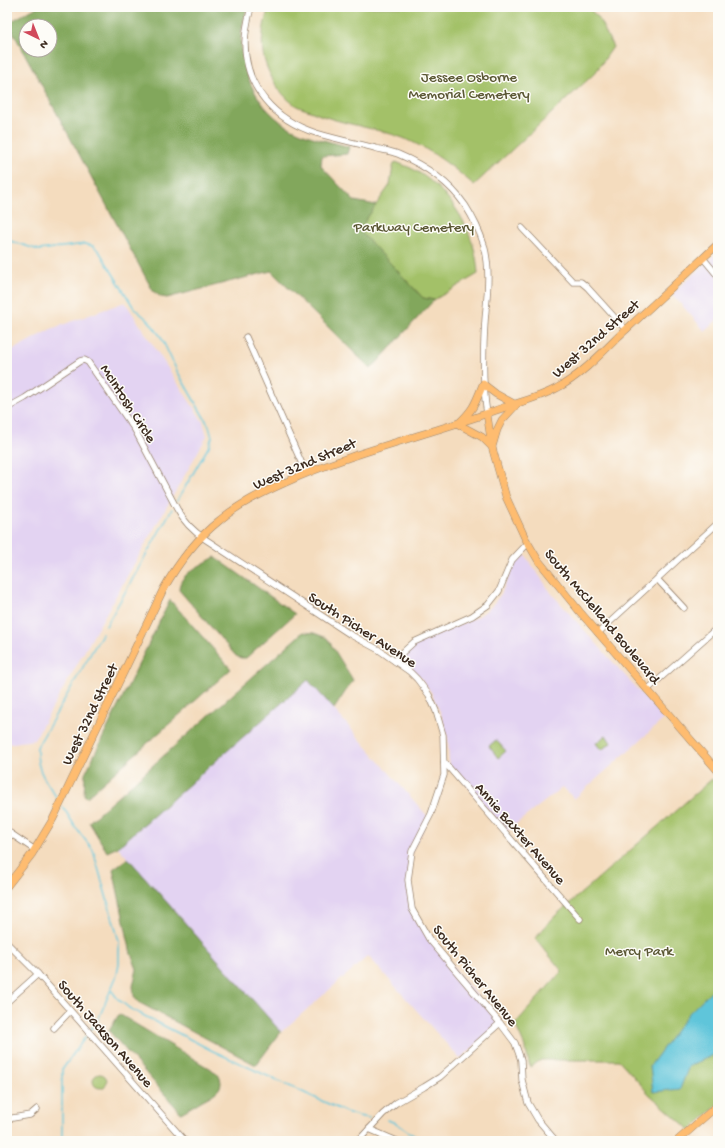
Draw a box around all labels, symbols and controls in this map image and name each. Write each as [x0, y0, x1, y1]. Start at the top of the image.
north arrow [18, 18, 58, 58]
text: N [37, 37, 50, 51]
park label: Jessee Osborne Memorial Cemetery [408, 69, 530, 104]
park label: Parkway Cemetery [353, 219, 475, 237]
street label: West 32nd Street [549, 295, 645, 382]
street label: McIntosh Circle [95, 361, 160, 447]
street label: West 32nd Street [251, 434, 361, 495]
street label: South McClelland Boulevard [540, 546, 664, 690]
street label: South Picher Avenue [304, 589, 420, 673]
street label: West 32nd Street [59, 660, 124, 768]
street label: Annie Baxter Avenue [470, 780, 569, 889]
street label: South Picher Avenue [428, 922, 521, 1031]
park label: Mercy Park [605, 943, 674, 961]
street label: South Jackson Avenue [53, 977, 156, 1092]

